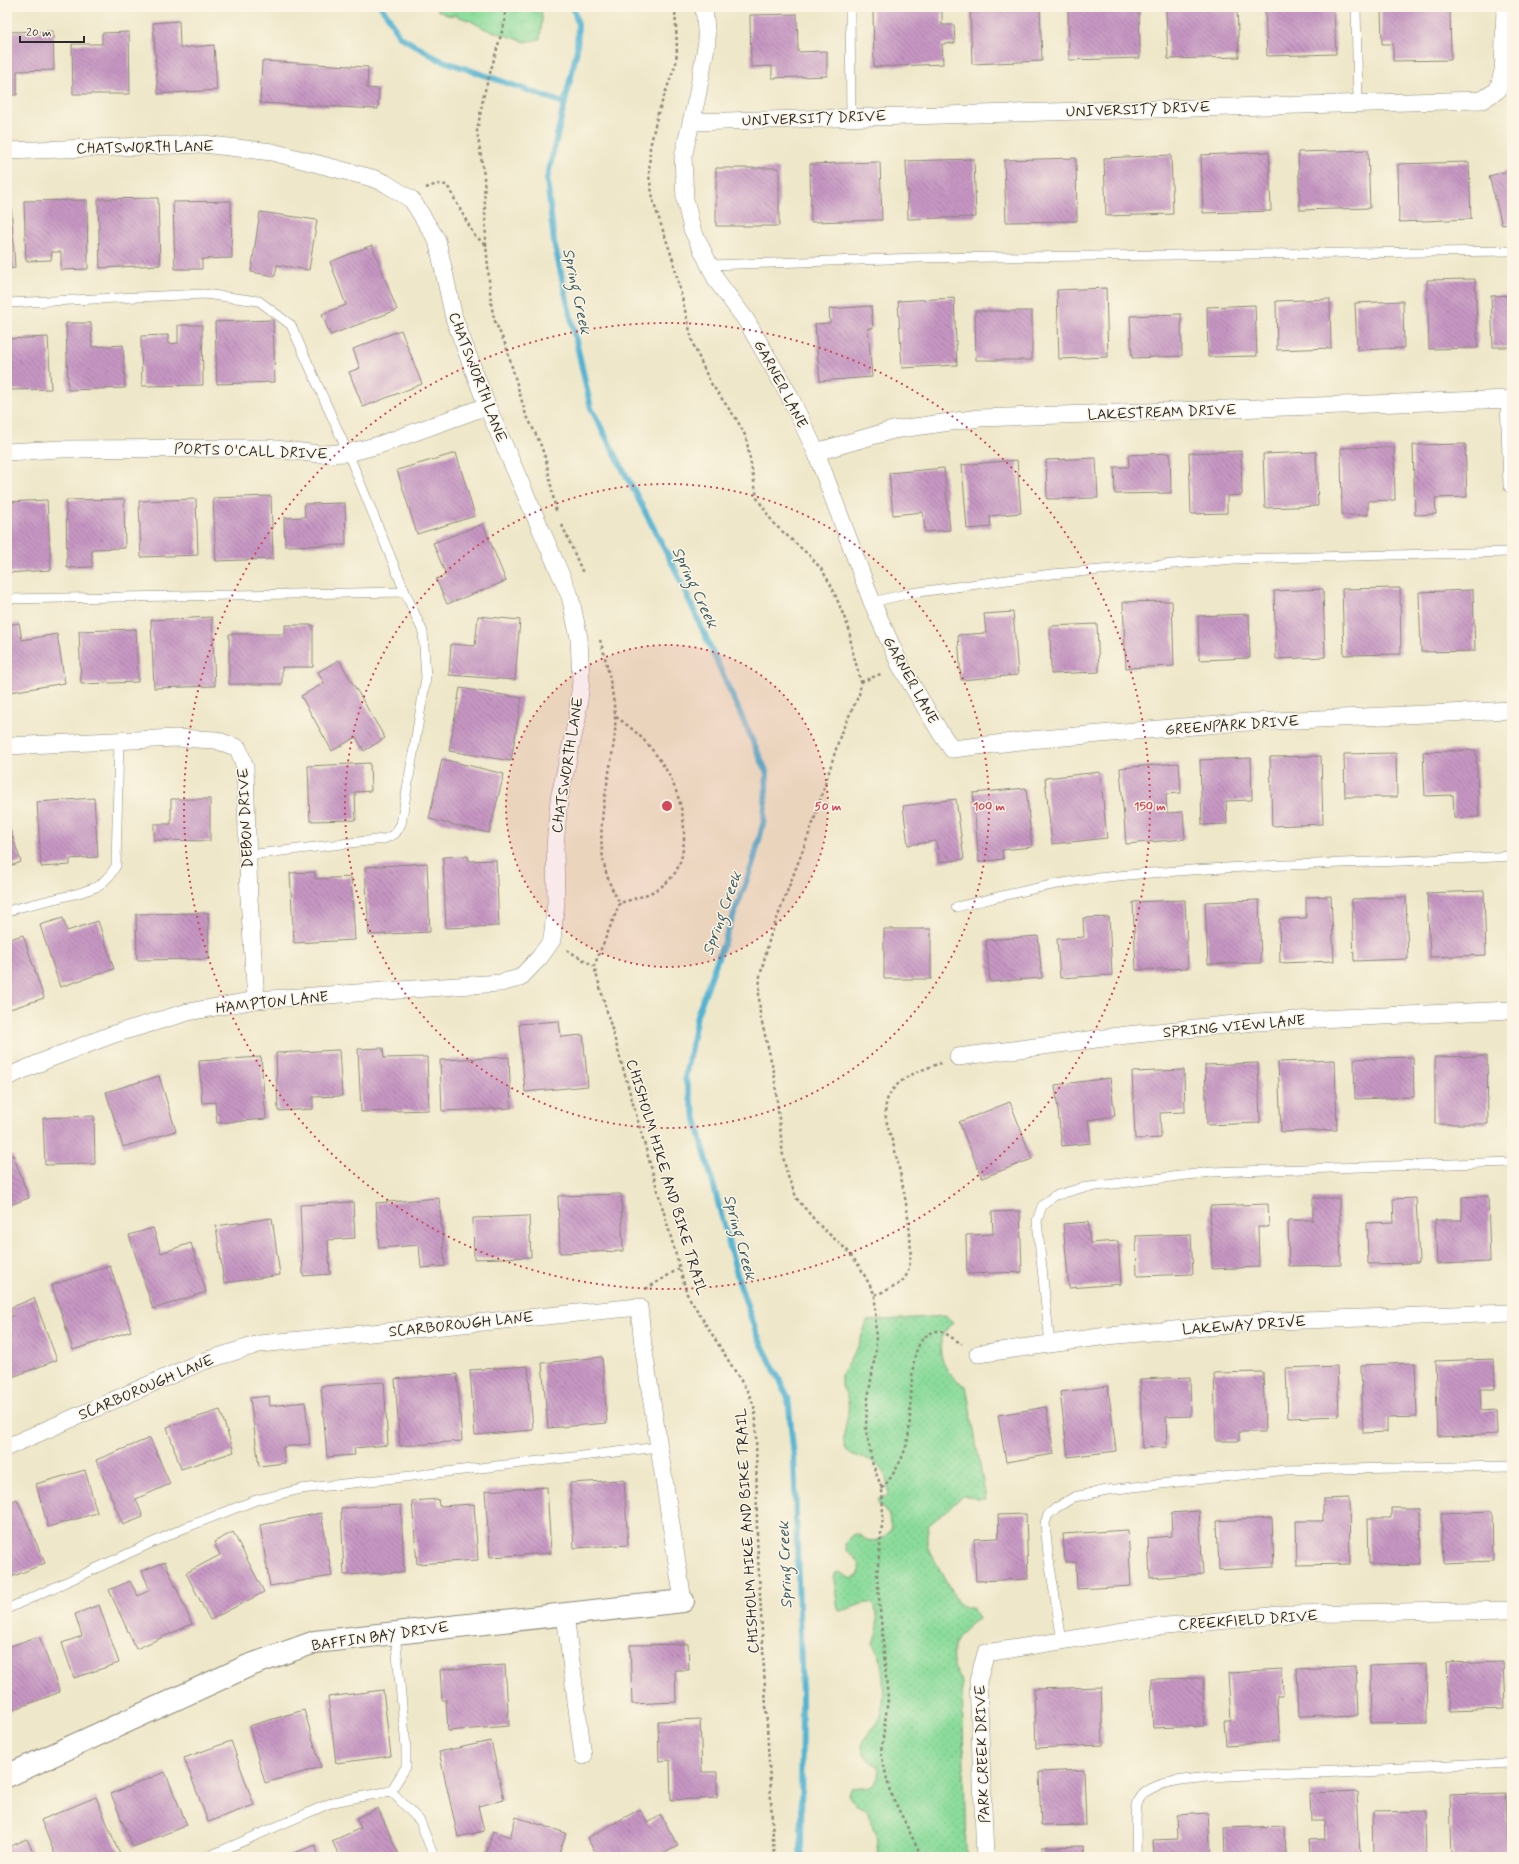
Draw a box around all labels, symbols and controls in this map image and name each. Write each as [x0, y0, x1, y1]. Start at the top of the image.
scale bar [20, 18, 84, 44]
text: 20 m [26, 25, 52, 41]
street label: UNIVERSITY DRIVE [1066, 97, 1211, 123]
street label: UNIVERSITY DRIVE [742, 106, 887, 132]
street label: CHATSWORTH LANE [76, 137, 214, 159]
water label: Spring Creek [555, 246, 596, 338]
street label: CHATSWORTH LANE [443, 309, 511, 446]
street label: GARNER LANE [748, 337, 812, 432]
street label: LAKESTREAM DRIVE [1087, 400, 1237, 426]
street label: PORTS O'CALL DRIVE [174, 439, 328, 465]
water label: Spring Creek [665, 544, 723, 633]
street label: GARNER LANE [878, 633, 943, 728]
street label: CHATSWORTH LANE [547, 695, 589, 835]
street label: GREENPARK DRIVE [1164, 711, 1300, 741]
street label: DEBON DRIVE [233, 767, 259, 869]
centre of rings [660, 799, 674, 813]
text: 50 m [815, 799, 842, 815]
text: 100 m [973, 799, 1006, 815]
text: 150 m [1134, 799, 1166, 815]
water label: Spring Creek [698, 868, 749, 959]
street label: HAMPTON LANE [215, 987, 330, 1019]
street label: SPRING VIEW LANE [1162, 1011, 1306, 1043]
street label: CHISHOLM HIKE AND BIKE TRAIL [621, 1057, 712, 1298]
water label: Spring Creek [716, 1192, 761, 1284]
street label: SCARBOROUGH LANE [388, 1307, 535, 1343]
street label: LAKEWAY DRIVE [1182, 1312, 1307, 1340]
street label: SCARBOROUGH LANE [76, 1350, 217, 1425]
street label: CHISHOLM HIKE AND BIKE TRAIL [732, 1407, 764, 1654]
water label: Spring Creek [773, 1520, 800, 1609]
street label: CREEKFIELD DRIVE [1178, 1606, 1319, 1636]
street label: BAFFIN BAY DRIVE [310, 1617, 450, 1657]
street label: PARK CREEK DRIVE [971, 1684, 995, 1824]

